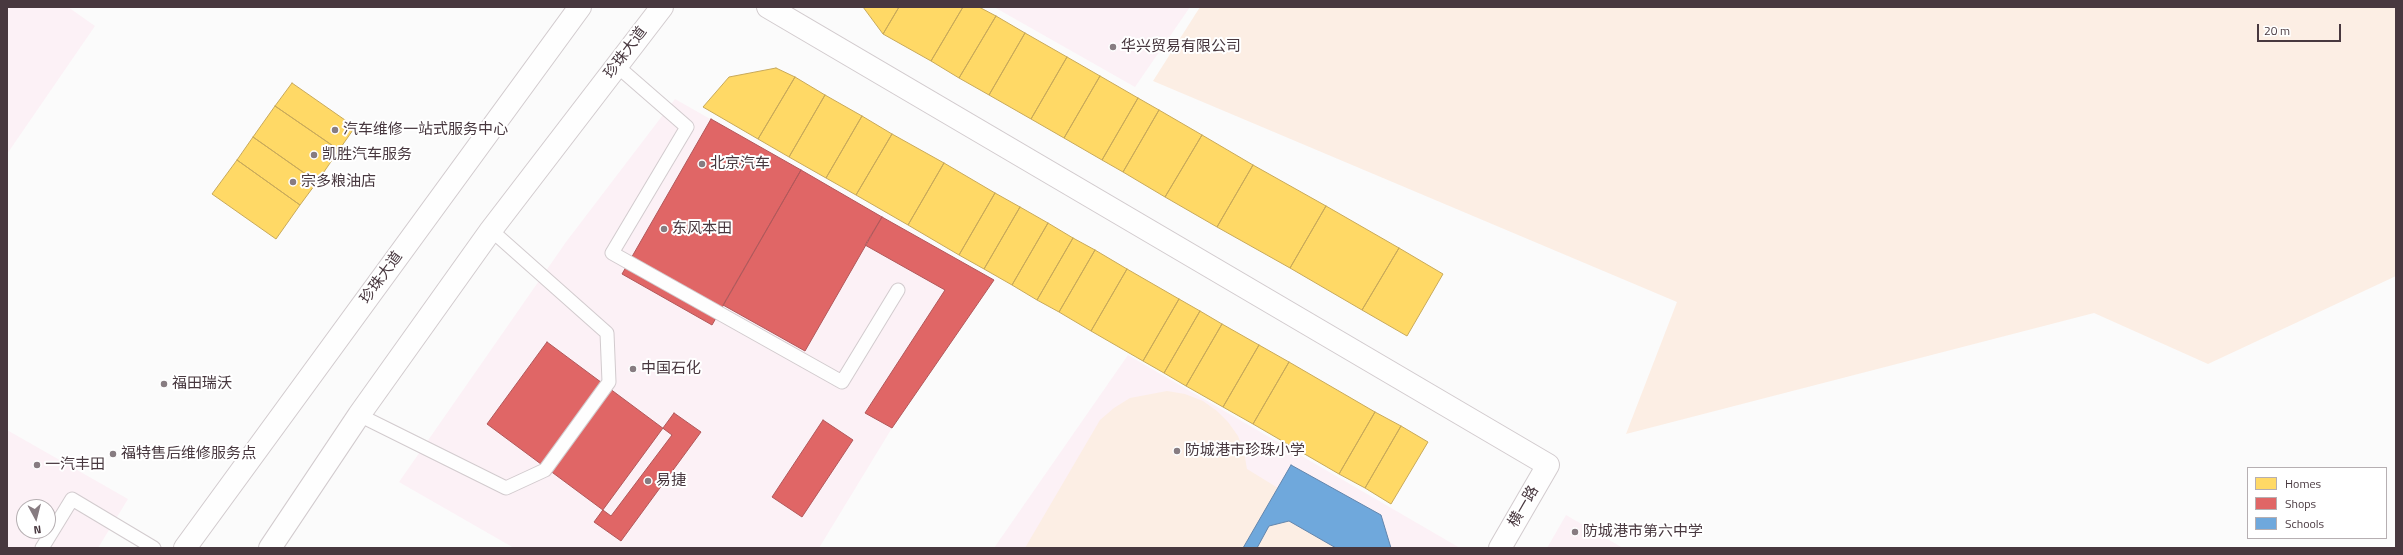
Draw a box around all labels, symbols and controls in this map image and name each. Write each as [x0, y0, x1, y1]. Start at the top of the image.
scale bar [2259, 16, 2343, 42]
text: 20 m [2264, 21, 2290, 40]
street label: 珍珠大道 [601, 24, 651, 82]
place label: 华兴贸易有限公司 [1121, 38, 1241, 56]
marker: 华兴贸易有限公司 [1108, 42, 1118, 52]
place label: 汽车维修一站式服务中心 [343, 121, 508, 139]
marker: 汽车维修一站式服务中心 [330, 125, 340, 135]
place label: 凯胜汽车服务 [322, 146, 412, 164]
marker: 凯胜汽车服务 [309, 150, 319, 160]
place label: 北京汽车 [710, 155, 770, 173]
marker: 北京汽车 [697, 159, 707, 169]
place label: 宗多粮油店 [301, 173, 376, 191]
marker: 宗多粮油店 [288, 177, 298, 187]
place label: 东风本田 [672, 220, 732, 238]
marker: 东风本田 [659, 224, 669, 234]
street label: 珍珠大道 [357, 248, 407, 308]
place label: 中国石化 [641, 360, 701, 378]
marker: 中国石化 [628, 364, 638, 374]
place label: 福田瑞沃 [172, 375, 232, 393]
marker: 福田瑞沃 [159, 379, 169, 389]
place label: 防城港市珍珠小学 [1185, 442, 1305, 460]
place label: 福特售后维修服务点 [121, 445, 256, 463]
marker: 防城港市珍珠小学 [1172, 446, 1182, 456]
marker: 福特售后维修服务点 [108, 449, 118, 459]
place label: 一汽丰田 [45, 456, 105, 474]
marker: 一汽丰田 [32, 460, 42, 470]
legend [2247, 467, 2387, 539]
place label: 易捷 [656, 472, 686, 490]
text: Homes [2285, 474, 2321, 493]
marker: 易捷 [643, 476, 653, 486]
street label: 横一路 [1505, 483, 1543, 531]
text: Shops [2285, 494, 2316, 513]
north arrow [16, 499, 56, 539]
text: Schools [2285, 514, 2324, 533]
text: N [33, 522, 42, 538]
place label: 防城港市第六中学 [1583, 523, 1703, 541]
marker: 防城港市第六中学 [1570, 527, 1580, 537]

